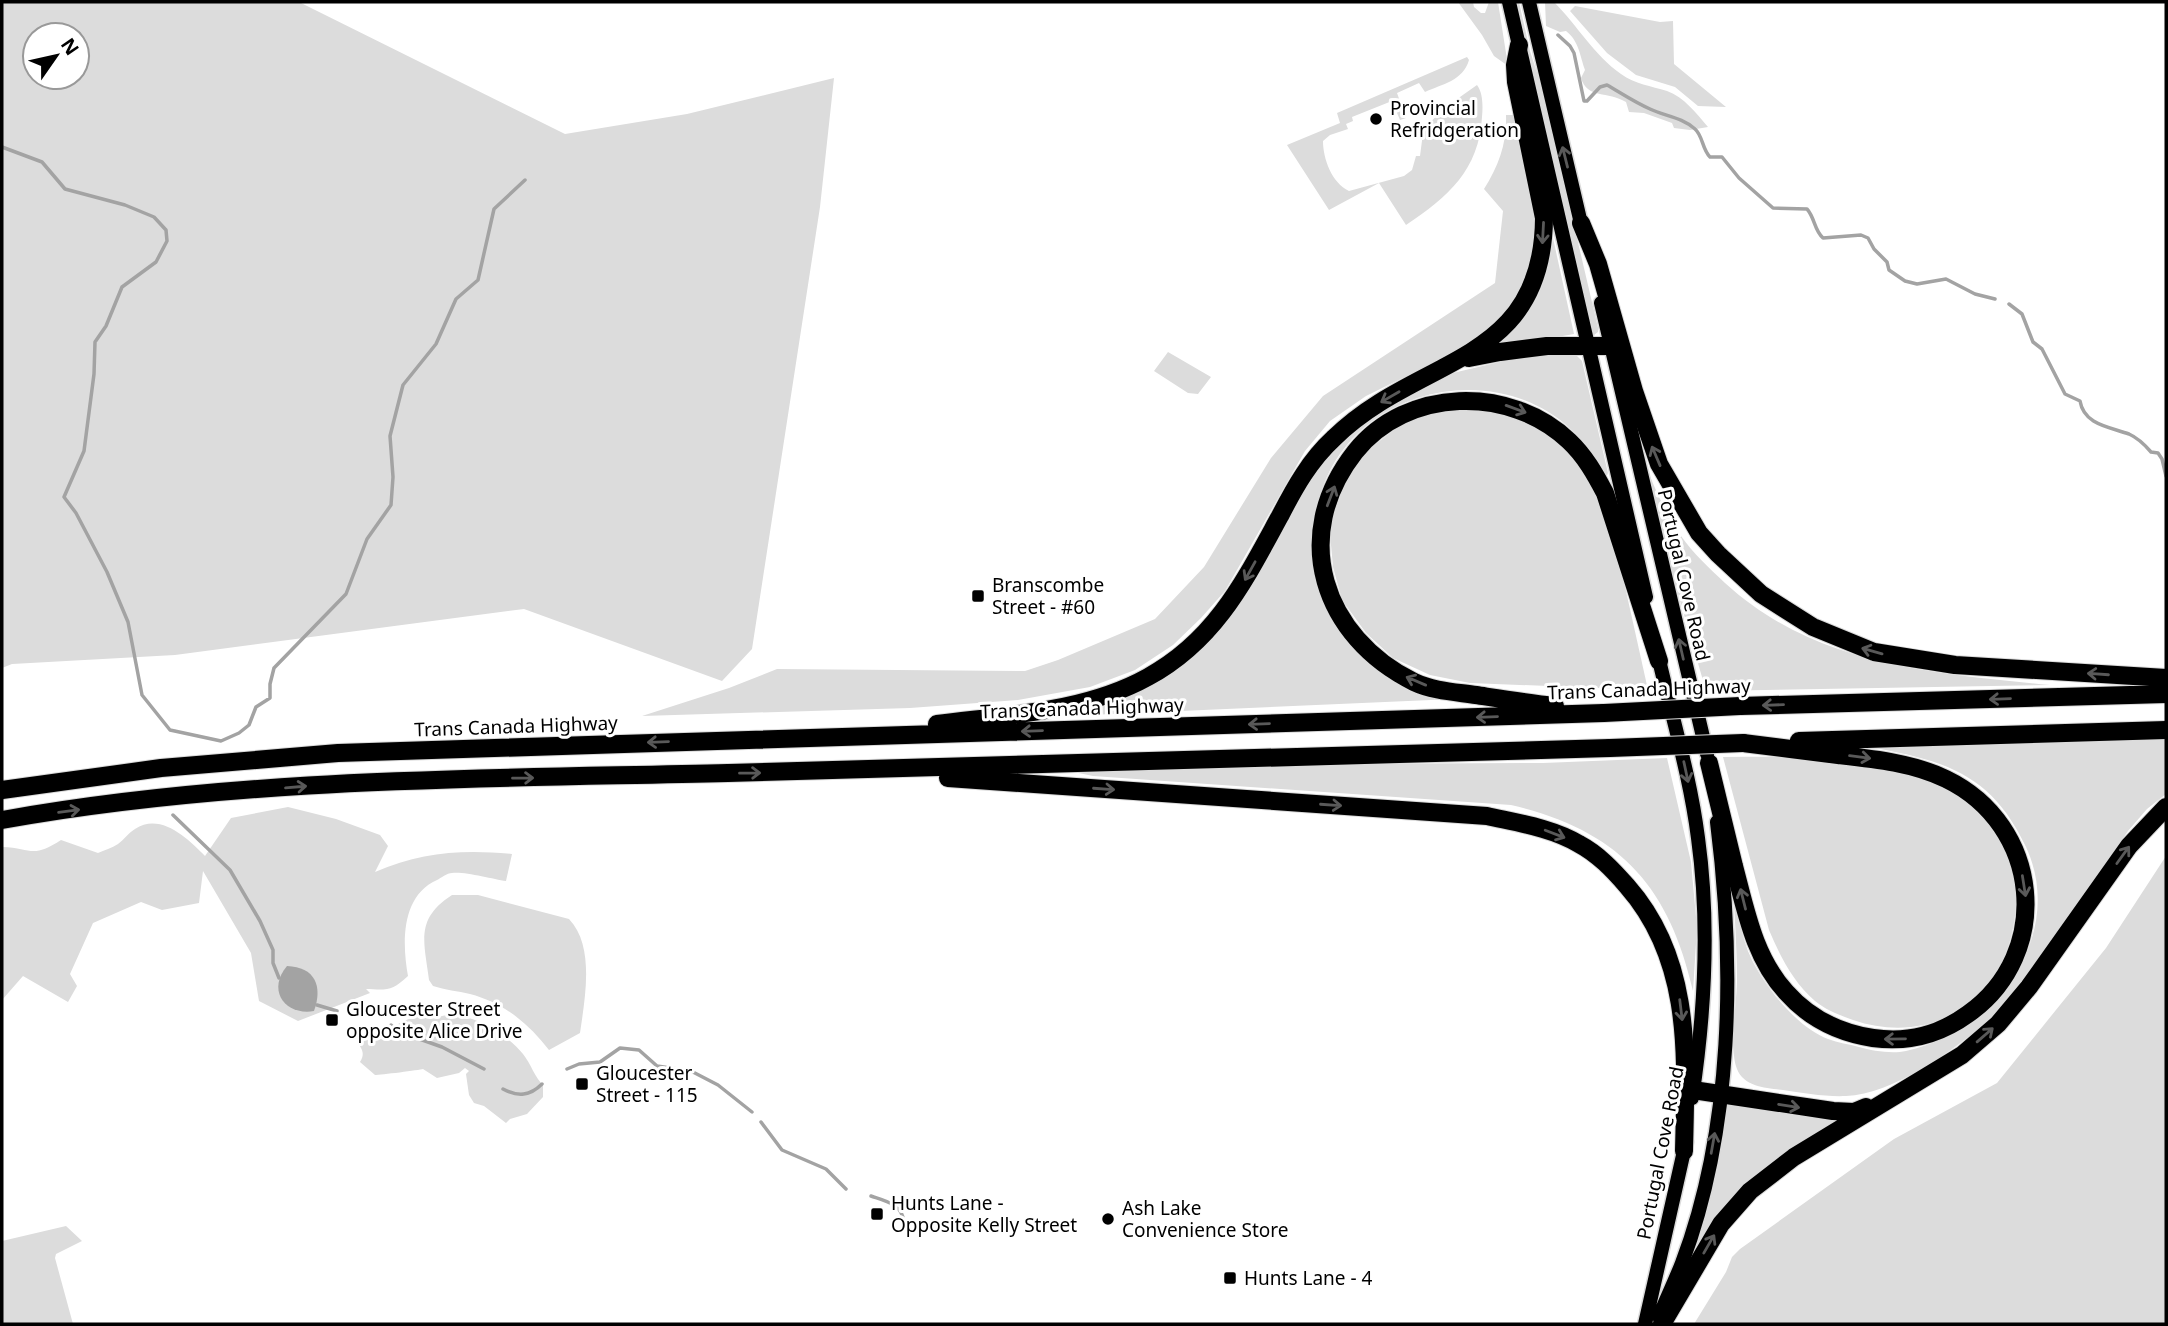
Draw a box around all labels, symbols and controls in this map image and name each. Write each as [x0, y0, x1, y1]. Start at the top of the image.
north arrow [21, 21, 91, 91]
text: N [55, 33, 85, 60]
place label: Provincial Refridgeration [1390, 95, 1519, 143]
marker: Provincial Refridgeration [1368, 111, 1384, 127]
one-way arrow [1558, 146, 1571, 169]
one-way arrow [1537, 221, 1550, 244]
one-way arrow [1380, 390, 1400, 404]
one-way arrow [1504, 403, 1526, 416]
one-way arrow [1649, 446, 1662, 467]
one-way arrow [1326, 486, 1338, 508]
street label: Portugal Cove Road [1652, 486, 1716, 664]
one-way arrow [1243, 560, 1256, 581]
place label: Branscombe Street - #60 [992, 572, 1104, 620]
marker: Branscombe Street - #60 [970, 588, 986, 604]
one-way arrow [1674, 638, 1688, 661]
one-way arrow [1862, 643, 1884, 656]
one-way arrow [2087, 667, 2110, 680]
street label: Trans Canada Highway [1547, 672, 1751, 706]
one-way arrow [1406, 674, 1427, 687]
street label: Trans Canada Highway [980, 691, 1184, 725]
one-way arrow [1989, 692, 2012, 705]
one-way arrow [1761, 699, 1784, 712]
street label: Trans Canada Highway [414, 709, 618, 743]
one-way arrow [1475, 710, 1498, 723]
one-way arrow [1248, 717, 1271, 730]
one-way arrow [1021, 724, 1044, 737]
one-way arrow [646, 736, 669, 749]
one-way arrow [1848, 751, 1870, 764]
one-way arrow [1680, 760, 1694, 783]
one-way arrow [739, 766, 762, 779]
one-way arrow [511, 771, 534, 785]
one-way arrow [284, 780, 306, 793]
one-way arrow [1092, 783, 1114, 796]
one-way arrow [1319, 799, 1341, 812]
one-way arrow [57, 804, 80, 817]
one-way arrow [1544, 829, 1566, 842]
one-way arrow [2116, 846, 2130, 865]
one-way arrow [2018, 874, 2031, 897]
one-way arrow [1736, 888, 1749, 911]
place label: Gloucester Street opposite Alice Drive [346, 996, 523, 1044]
one-way arrow [1675, 998, 1688, 1021]
marker: Gloucester Street opposite Alice Drive [324, 1012, 340, 1028]
one-way arrow [1976, 1027, 1994, 1043]
one-way arrow [1884, 1032, 1907, 1046]
place label: Gloucester Street - 115 [596, 1060, 698, 1108]
street label: Portugal Cove Road [1630, 1064, 1690, 1242]
marker: Gloucester Street - 115 [574, 1076, 590, 1092]
one-way arrow [1777, 1100, 1799, 1113]
one-way arrow [1707, 1132, 1720, 1155]
place label: Hunts Lane - Opposite Kelly Street [891, 1190, 1077, 1238]
place label: Ash Lake Convenience Store [1122, 1195, 1288, 1243]
marker: Hunts Lane - Opposite Kelly Street [869, 1206, 885, 1222]
marker: Ash Lake Convenience Store [1100, 1211, 1116, 1227]
one-way arrow [1702, 1235, 1716, 1255]
place label: Hunts Lane - 4 [1244, 1265, 1373, 1291]
marker: Hunts Lane - 4 [1222, 1270, 1238, 1286]

